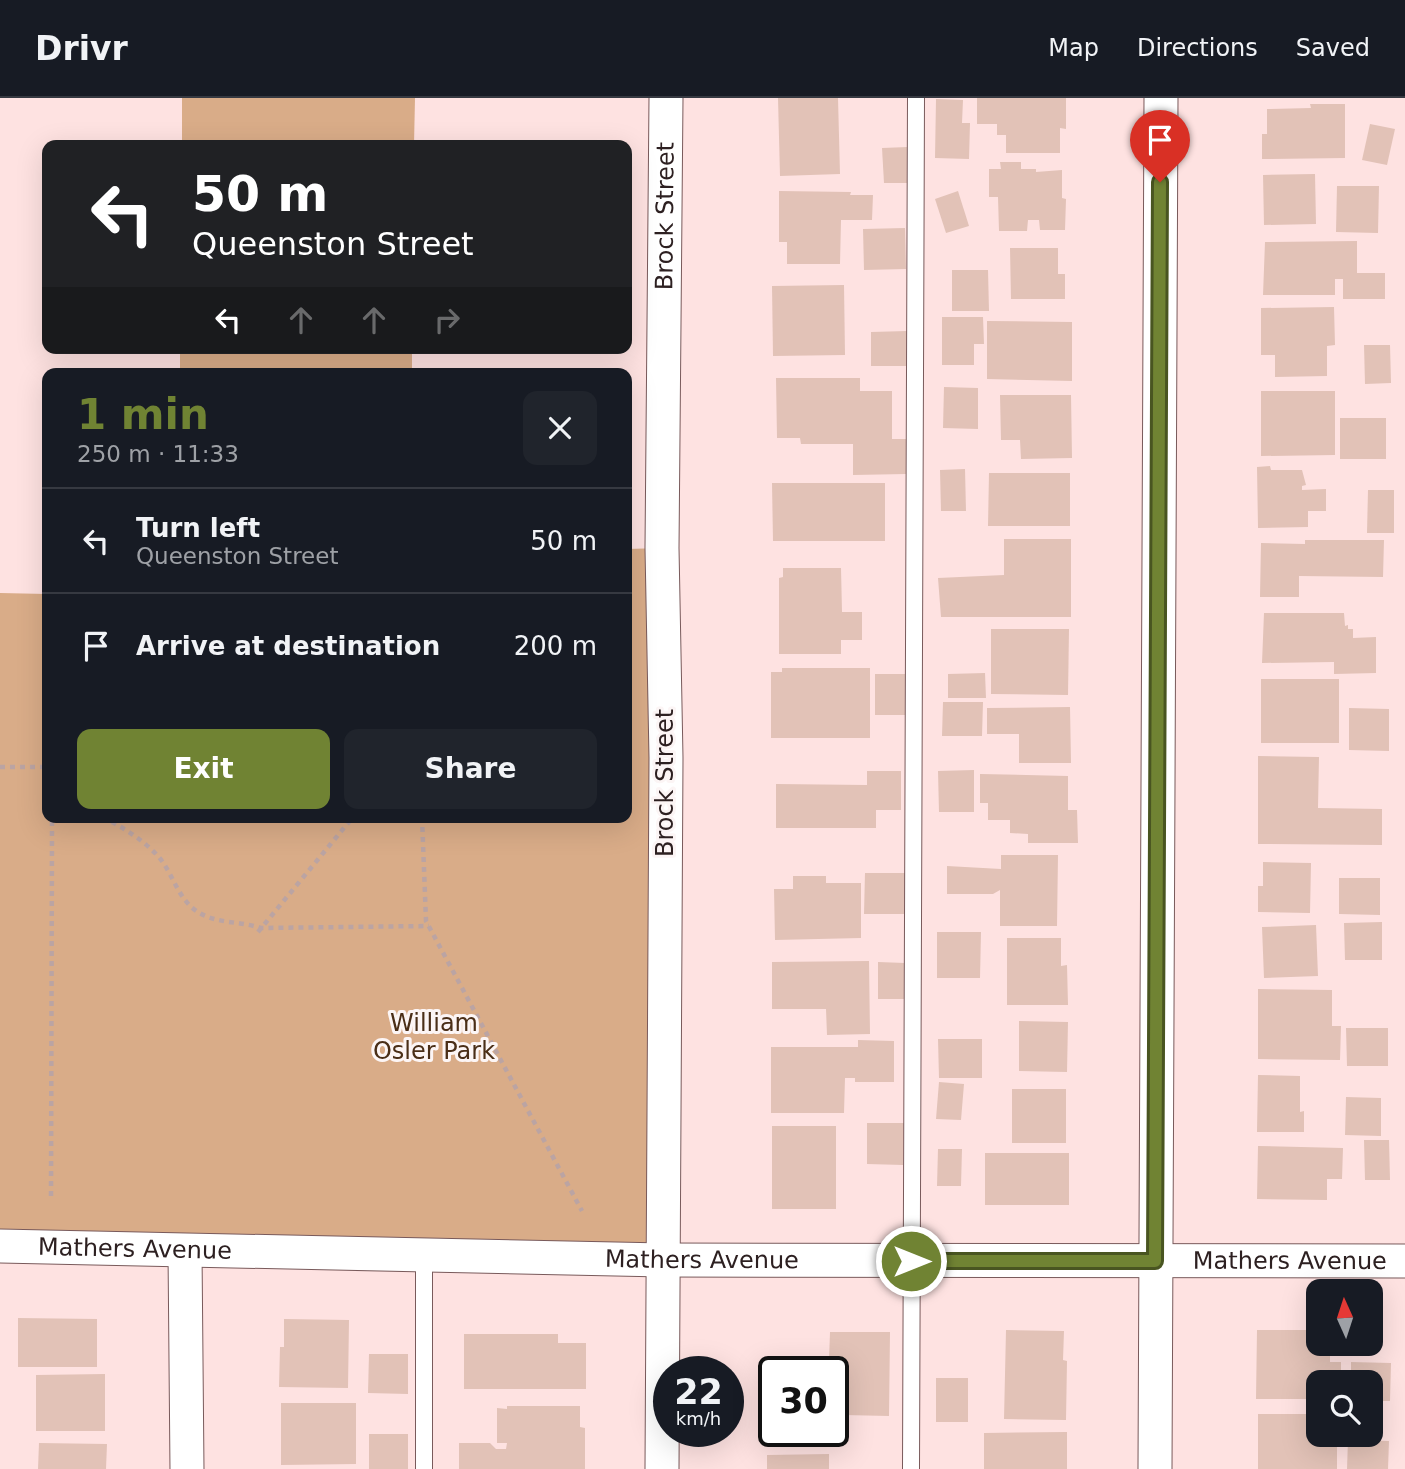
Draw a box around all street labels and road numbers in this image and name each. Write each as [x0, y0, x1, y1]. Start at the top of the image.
street label: Brock Street [650, 142, 680, 290]
street label: Brock Street [651, 709, 679, 857]
street label: Mathers Avenue [38, 1233, 232, 1265]
street label: Mathers Avenue [605, 1245, 799, 1274]
street label: Mathers Avenue [1193, 1247, 1387, 1275]

